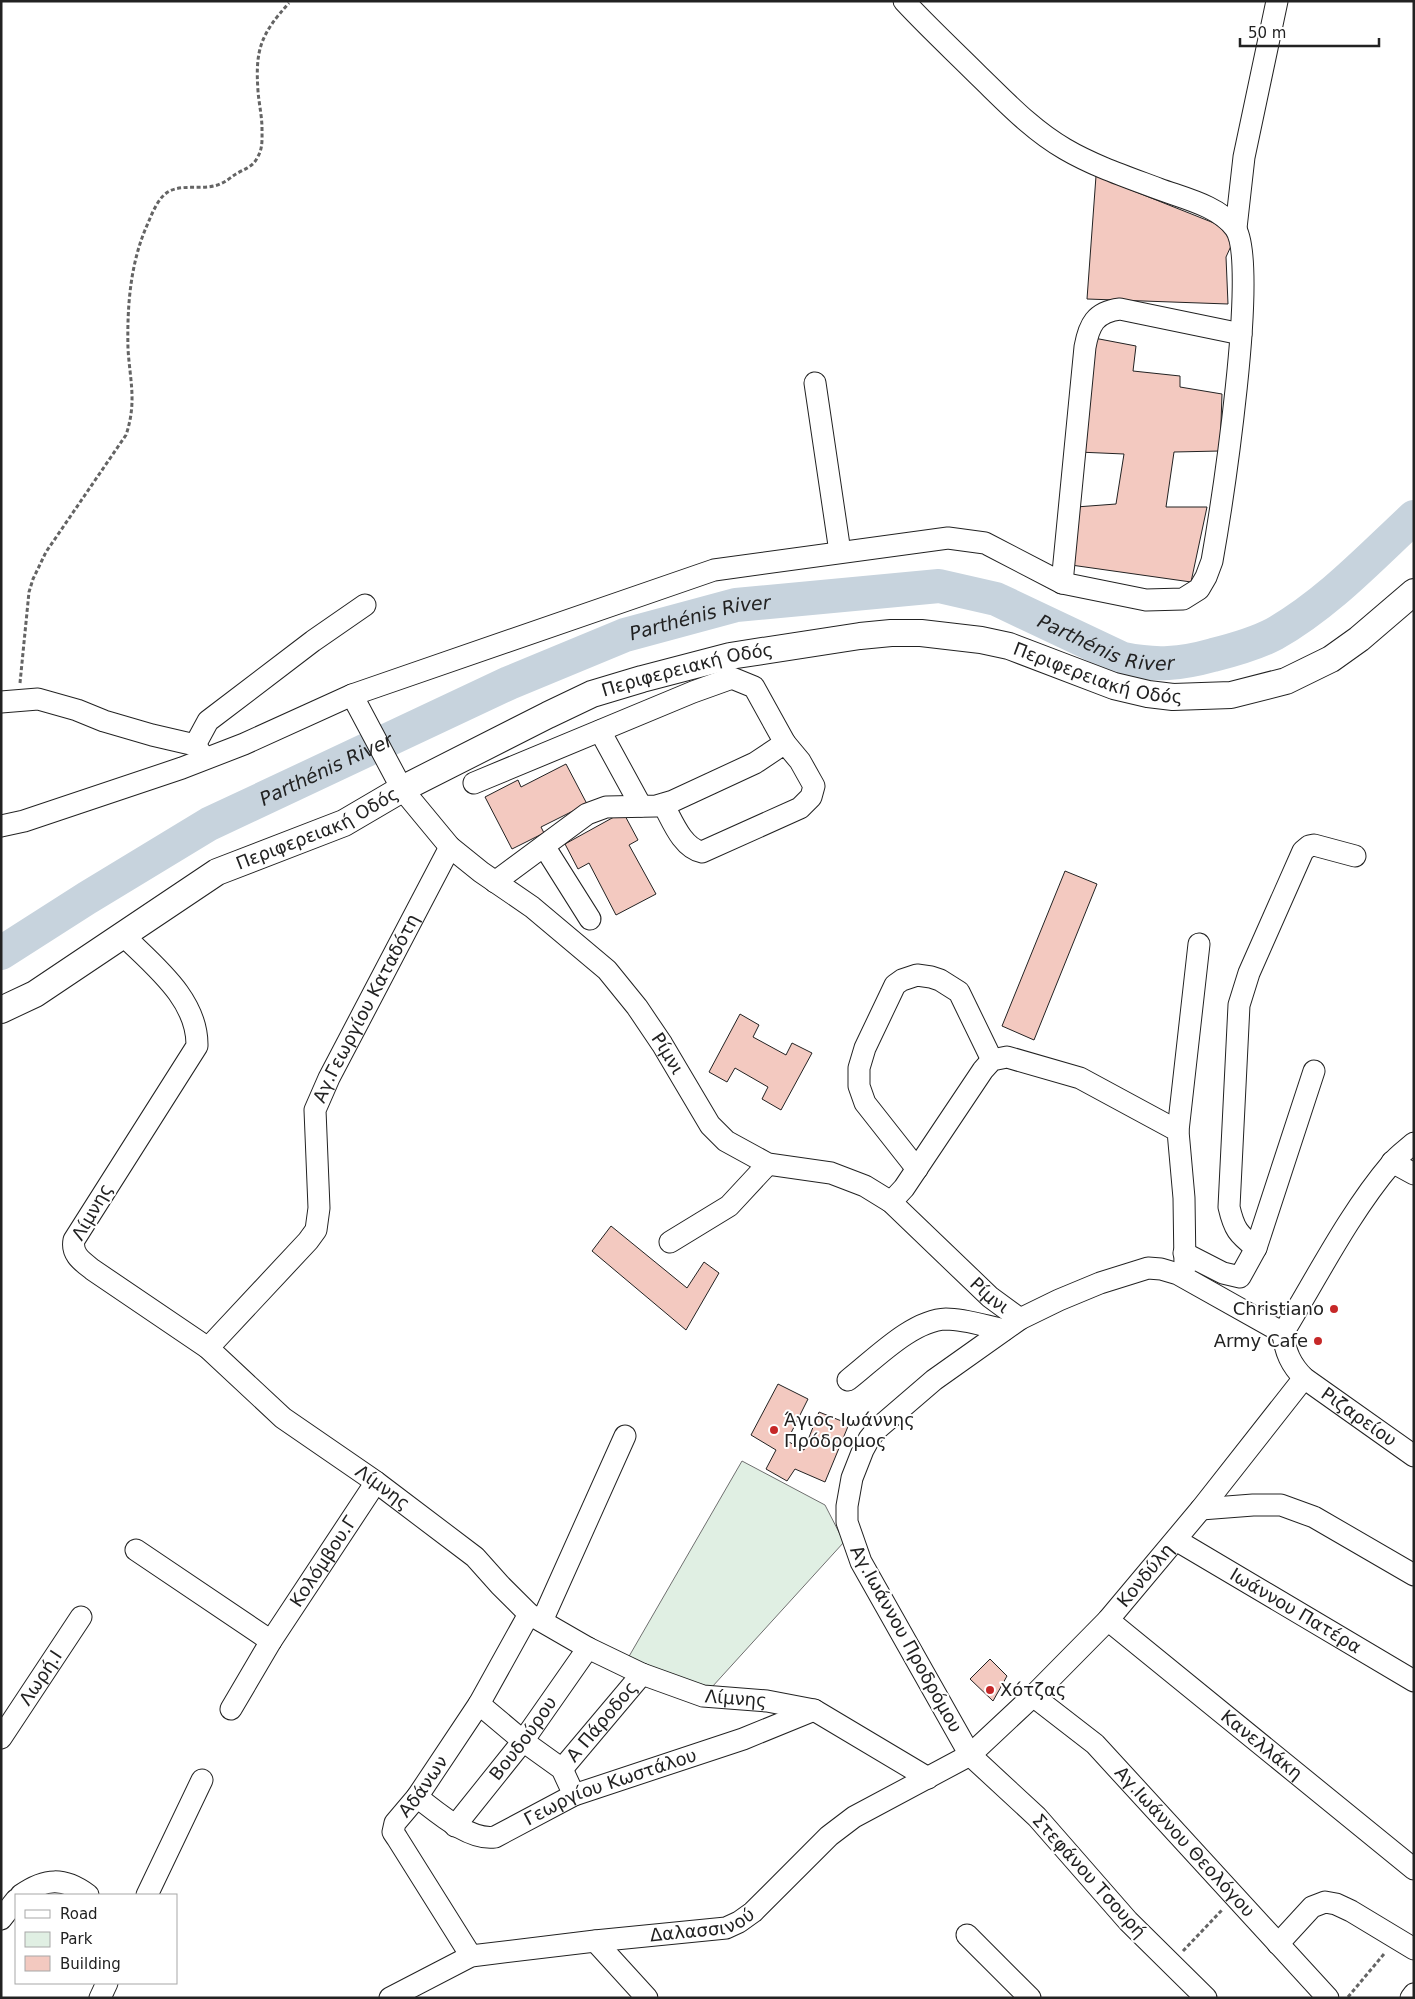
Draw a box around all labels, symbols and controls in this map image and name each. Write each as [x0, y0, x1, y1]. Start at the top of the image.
scale bar [1240, 15, 1379, 47]
text: 50 m [1248, 24, 1286, 42]
water label: Parthénis River [627, 591, 773, 644]
water label: Parthénis River [1034, 609, 1176, 674]
street label: Περιφερειακή Οδός [1011, 638, 1183, 707]
street label: Περιφερειακή Οδός [599, 639, 774, 701]
water label: Parthénis River [256, 728, 397, 810]
street label: Περιφερειακή Οδός [233, 783, 402, 874]
street label: Αγ.Γεωργίου Καταδότη [308, 910, 423, 1106]
street label: Ρίμνι [647, 1029, 688, 1078]
street label: Λίμνης [67, 1180, 116, 1244]
street label: Ρίμνι [966, 1273, 1013, 1317]
place label: Christiano [1233, 1298, 1324, 1319]
marker: Christiano [1328, 1303, 1340, 1315]
place label: Army Cafe [1214, 1330, 1308, 1351]
marker: Army Cafe [1312, 1335, 1324, 1347]
street label: Ριζαρείου [1317, 1383, 1401, 1450]
place label: Άγιος Ιωάννης Πρόδρομος [784, 1409, 915, 1451]
marker: Άγιος Ιωάννης Πρόδρομος [768, 1424, 780, 1436]
street label: Λίμνης [352, 1460, 414, 1514]
street label: Κολόμβου.Γ [285, 1512, 361, 1611]
street label: Κονδύλη [1112, 1539, 1178, 1611]
street label: Αγ.Ιωάννου Προδρόμου [846, 1542, 967, 1736]
street label: Ιωάννου Πατέρα [1226, 1563, 1365, 1657]
street label: Λωρή.Ι [15, 1646, 66, 1709]
street label: Α Πάροδος [562, 1677, 641, 1766]
place label: Χότζας [1000, 1679, 1066, 1700]
marker: Χότζας [984, 1684, 996, 1696]
street label: Λίμνης [704, 1685, 768, 1711]
street label: Βουδούρου [485, 1692, 561, 1784]
street label: Κανελλάκη [1217, 1705, 1307, 1784]
street label: Γεωργίου Κωστάλου [520, 1744, 699, 1830]
street label: Αδάνων [394, 1751, 452, 1821]
street label: Αγ.Ιωάννου Θεολόγου [1111, 1762, 1259, 1921]
street label: Στεφάνου Τσουρή [1028, 1809, 1151, 1942]
legend [15, 1894, 178, 1984]
street label: Δαλασσινού [649, 1903, 758, 1945]
text: Road [60, 1905, 98, 1923]
text: Park [60, 1930, 93, 1948]
text: Building [60, 1955, 121, 1973]

